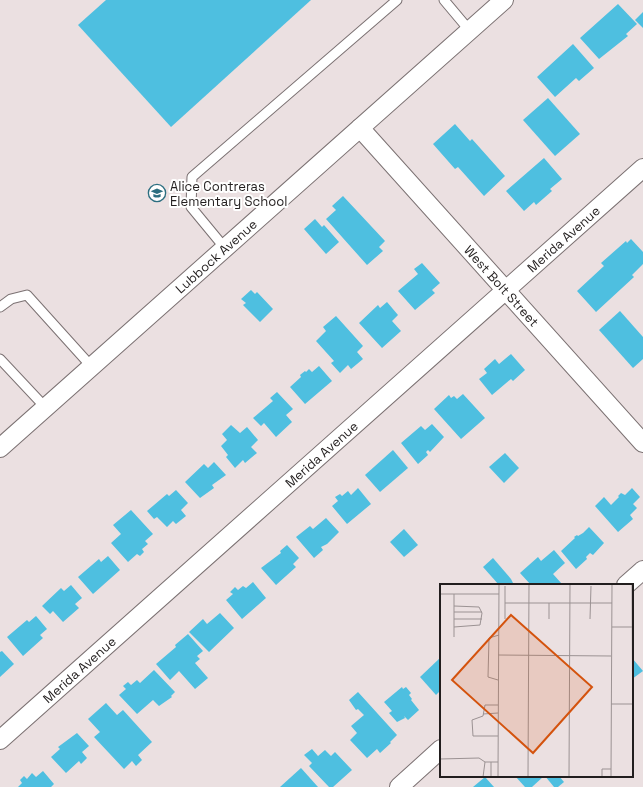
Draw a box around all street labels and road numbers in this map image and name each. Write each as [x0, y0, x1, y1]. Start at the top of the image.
street label: Merida Avenue [524, 202, 604, 276]
street label: Lubbock Avenue [172, 216, 261, 297]
street label: West Bolt Street [460, 242, 542, 330]
street label: Merida Avenue [282, 418, 362, 492]
street label: Merida Avenue [39, 633, 120, 707]

